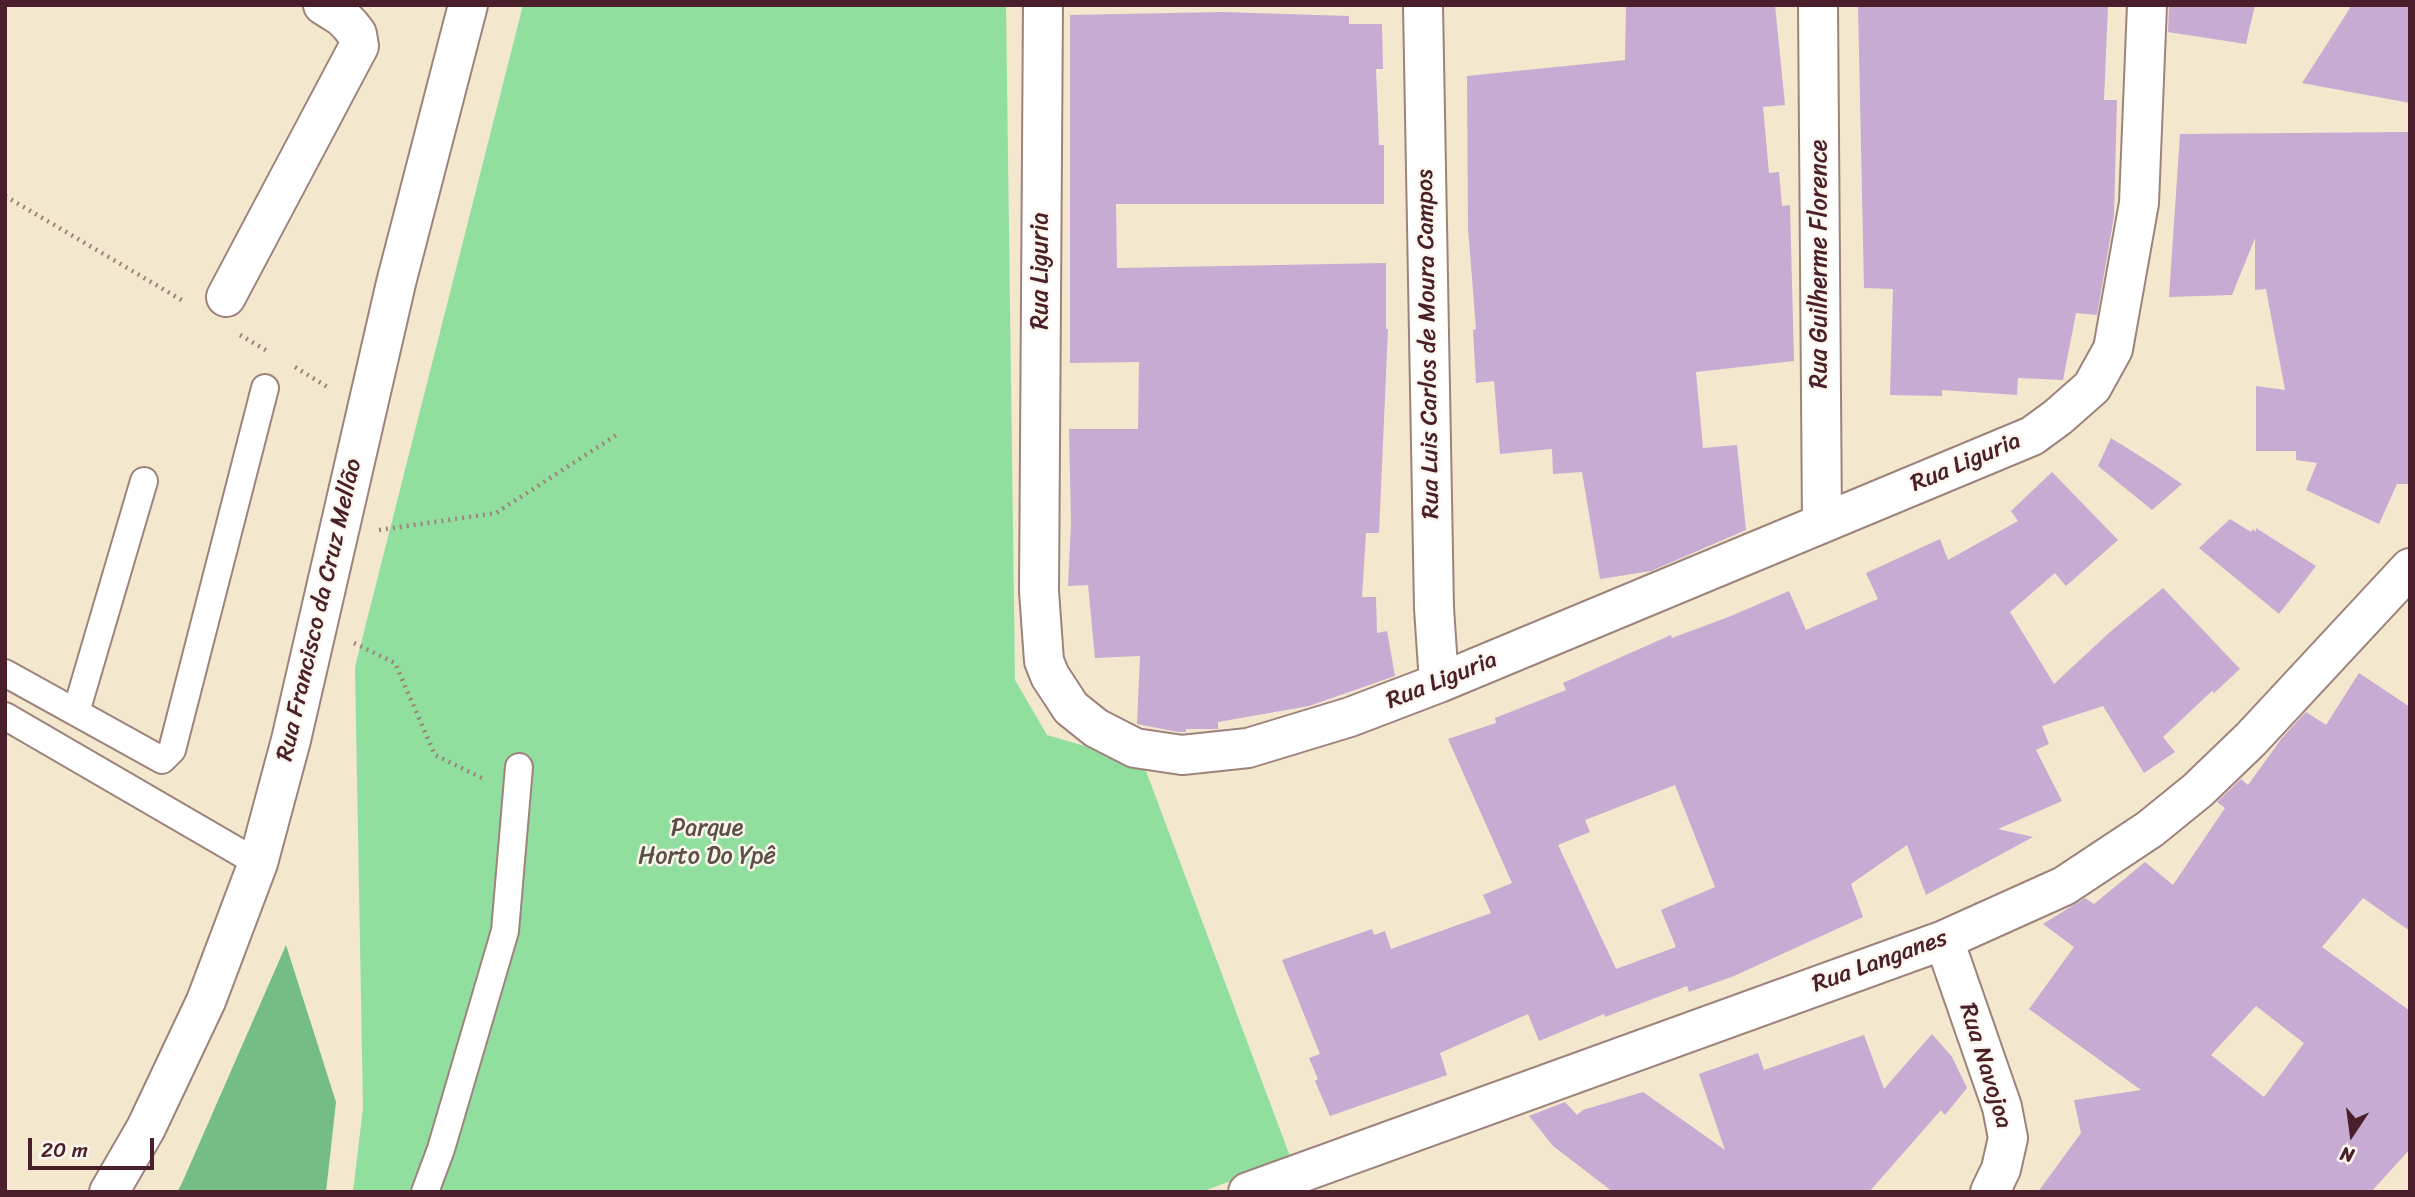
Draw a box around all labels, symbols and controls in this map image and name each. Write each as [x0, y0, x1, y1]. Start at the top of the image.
street label: Rua Guilherme Florence [1806, 140, 1834, 388]
street label: Rua Luis Carlos de Moura Campos [1412, 169, 1446, 519]
street label: Rua Liguria [1027, 213, 1055, 329]
street label: Rua Liguria [1907, 427, 2025, 499]
street label: Rua Francisco da Cruz Mellão [271, 456, 369, 764]
street label: Rua Liguria [1382, 646, 1502, 716]
park label: Parque Horto Do Ypê [638, 815, 776, 871]
street label: Rua Langanes [1809, 924, 1951, 1000]
street label: Rua Navojoa [1952, 1000, 2018, 1132]
north arrow [2317, 1099, 2387, 1169]
scale bar [32, 1124, 158, 1168]
text: 20 m [41, 1131, 88, 1169]
text: N [2337, 1137, 2357, 1173]

